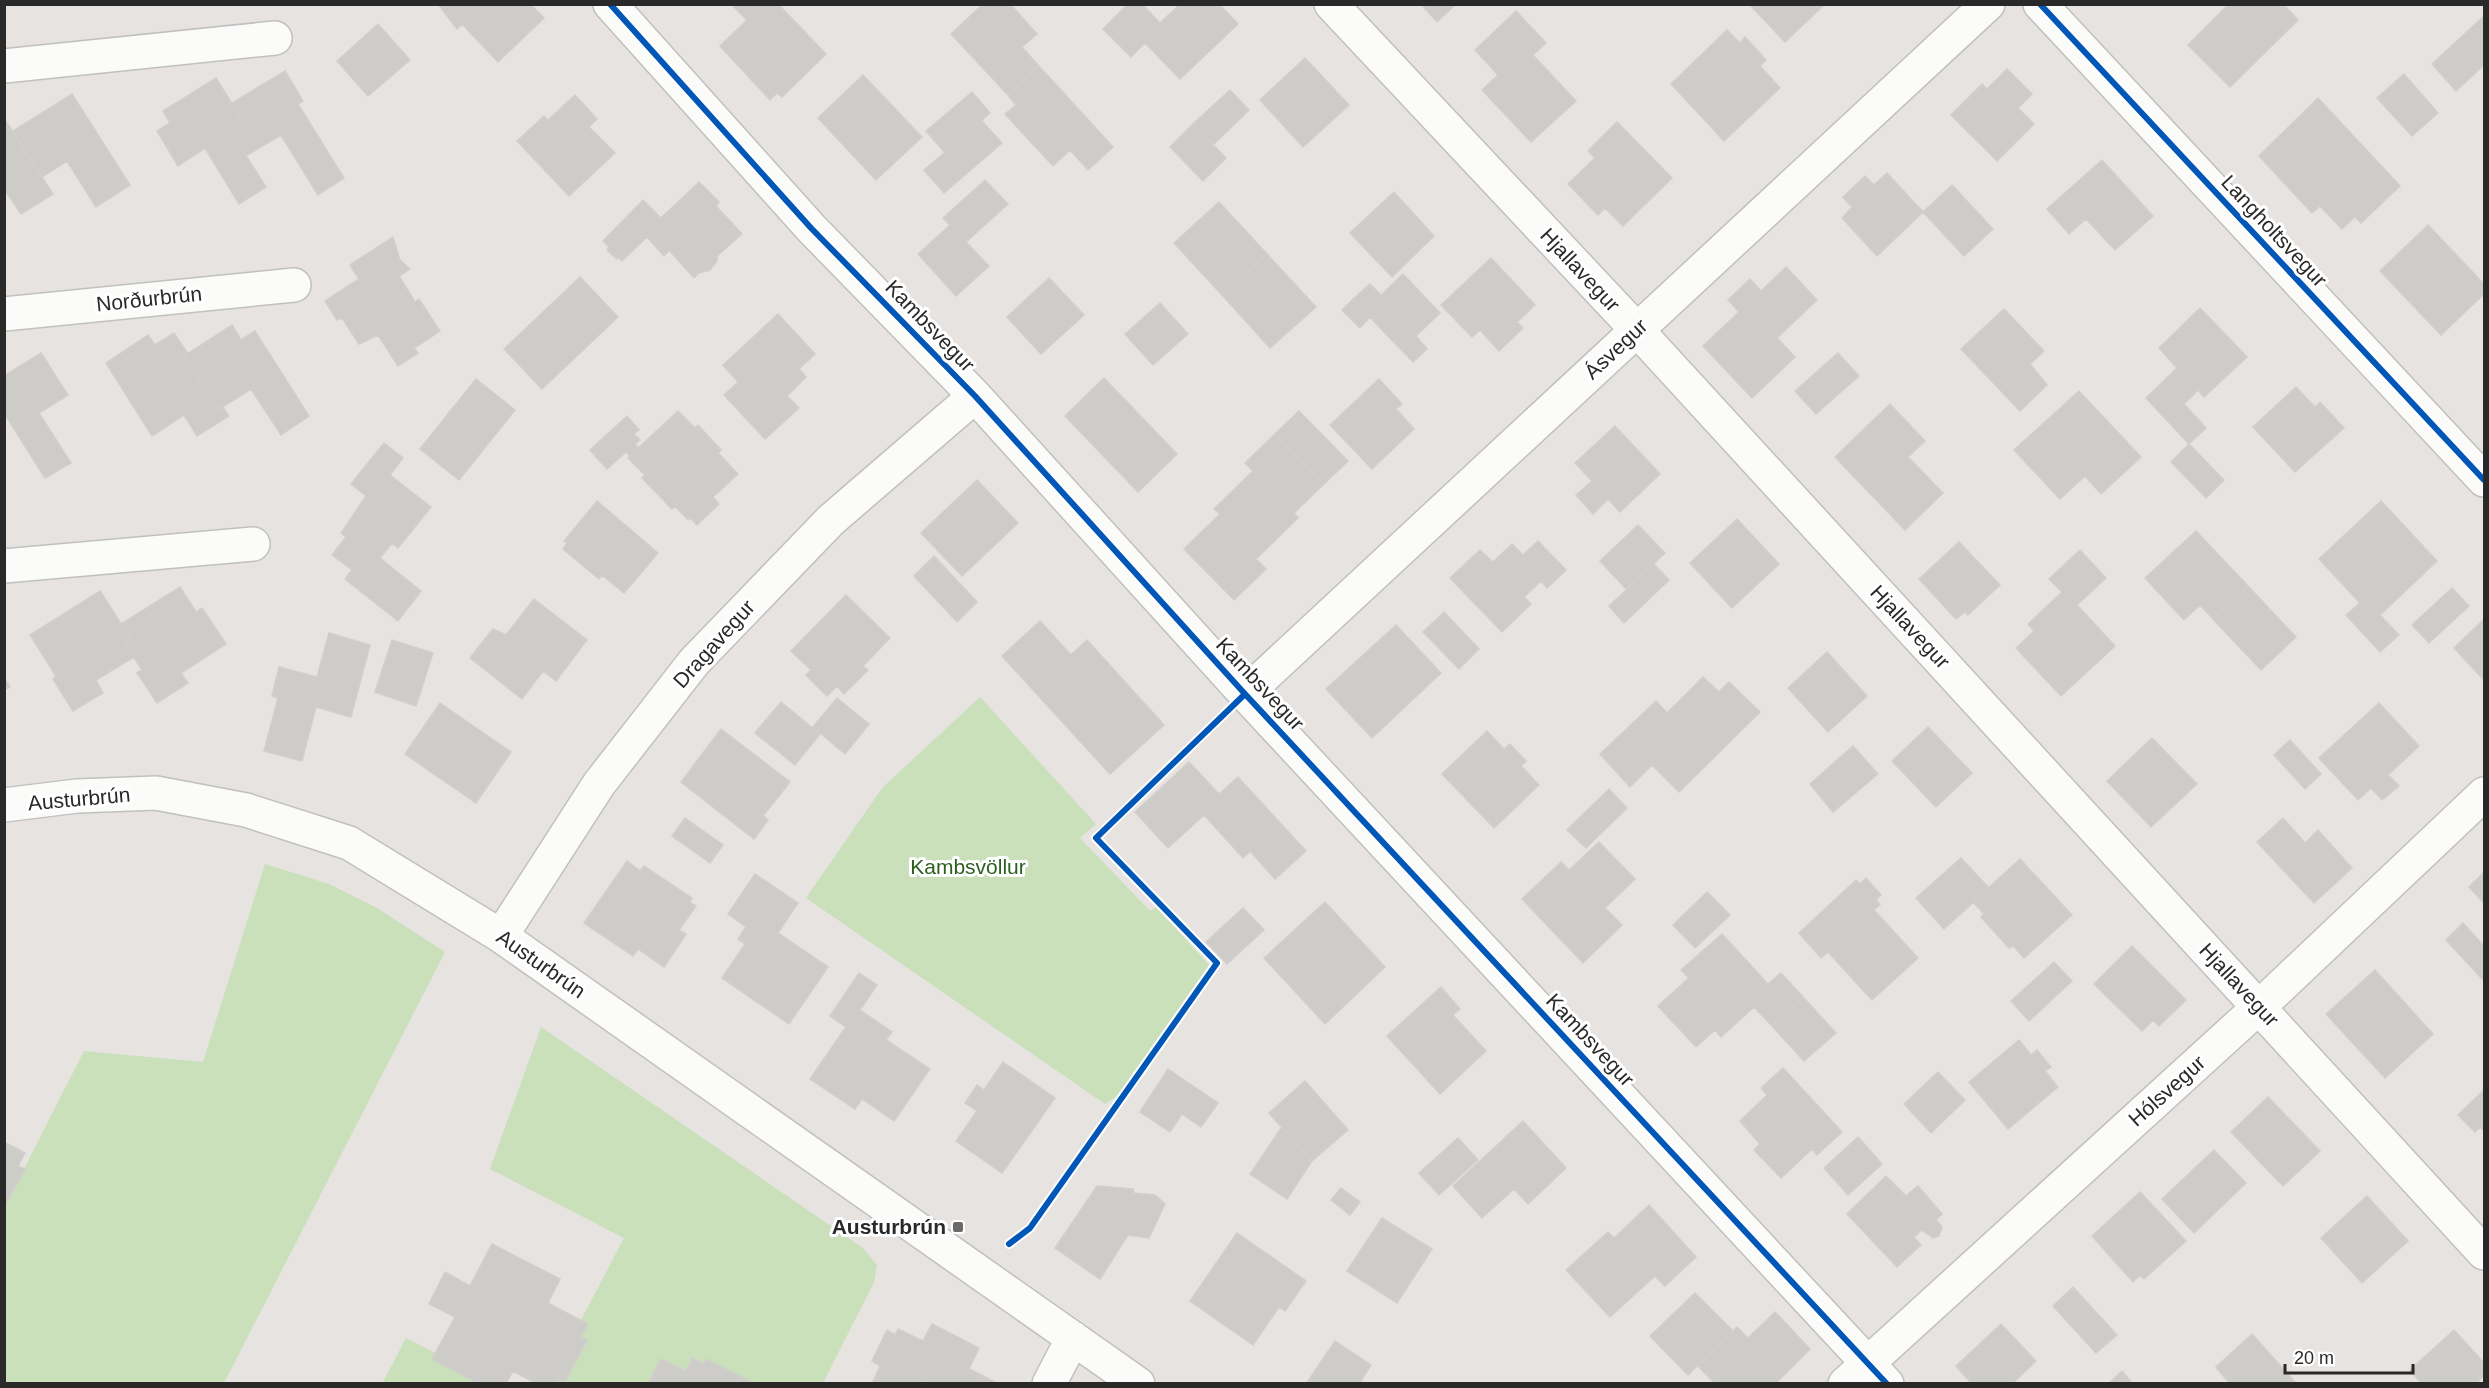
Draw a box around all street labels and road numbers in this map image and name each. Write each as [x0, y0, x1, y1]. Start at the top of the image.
street label: Langholtsvegur [2217, 170, 2332, 291]
street label: Hjallavegur [1536, 223, 1625, 316]
street label: Kambsvegur [881, 275, 980, 376]
street label: Norðurbrún [95, 282, 203, 315]
street label: Ásvegur [1580, 314, 1652, 383]
street label: Hjallavegur [1866, 580, 1955, 673]
street label: Dragavegur [668, 595, 759, 692]
street label: Kambsvegur [1212, 633, 1309, 735]
street label: Austurbrún [27, 783, 131, 814]
street label: Austurbrún [493, 925, 590, 1002]
street label: Hjallavegur [2195, 938, 2284, 1031]
street label: Kambsvegur [1542, 989, 1639, 1091]
street label: Hólsvegur [2124, 1050, 2209, 1131]

